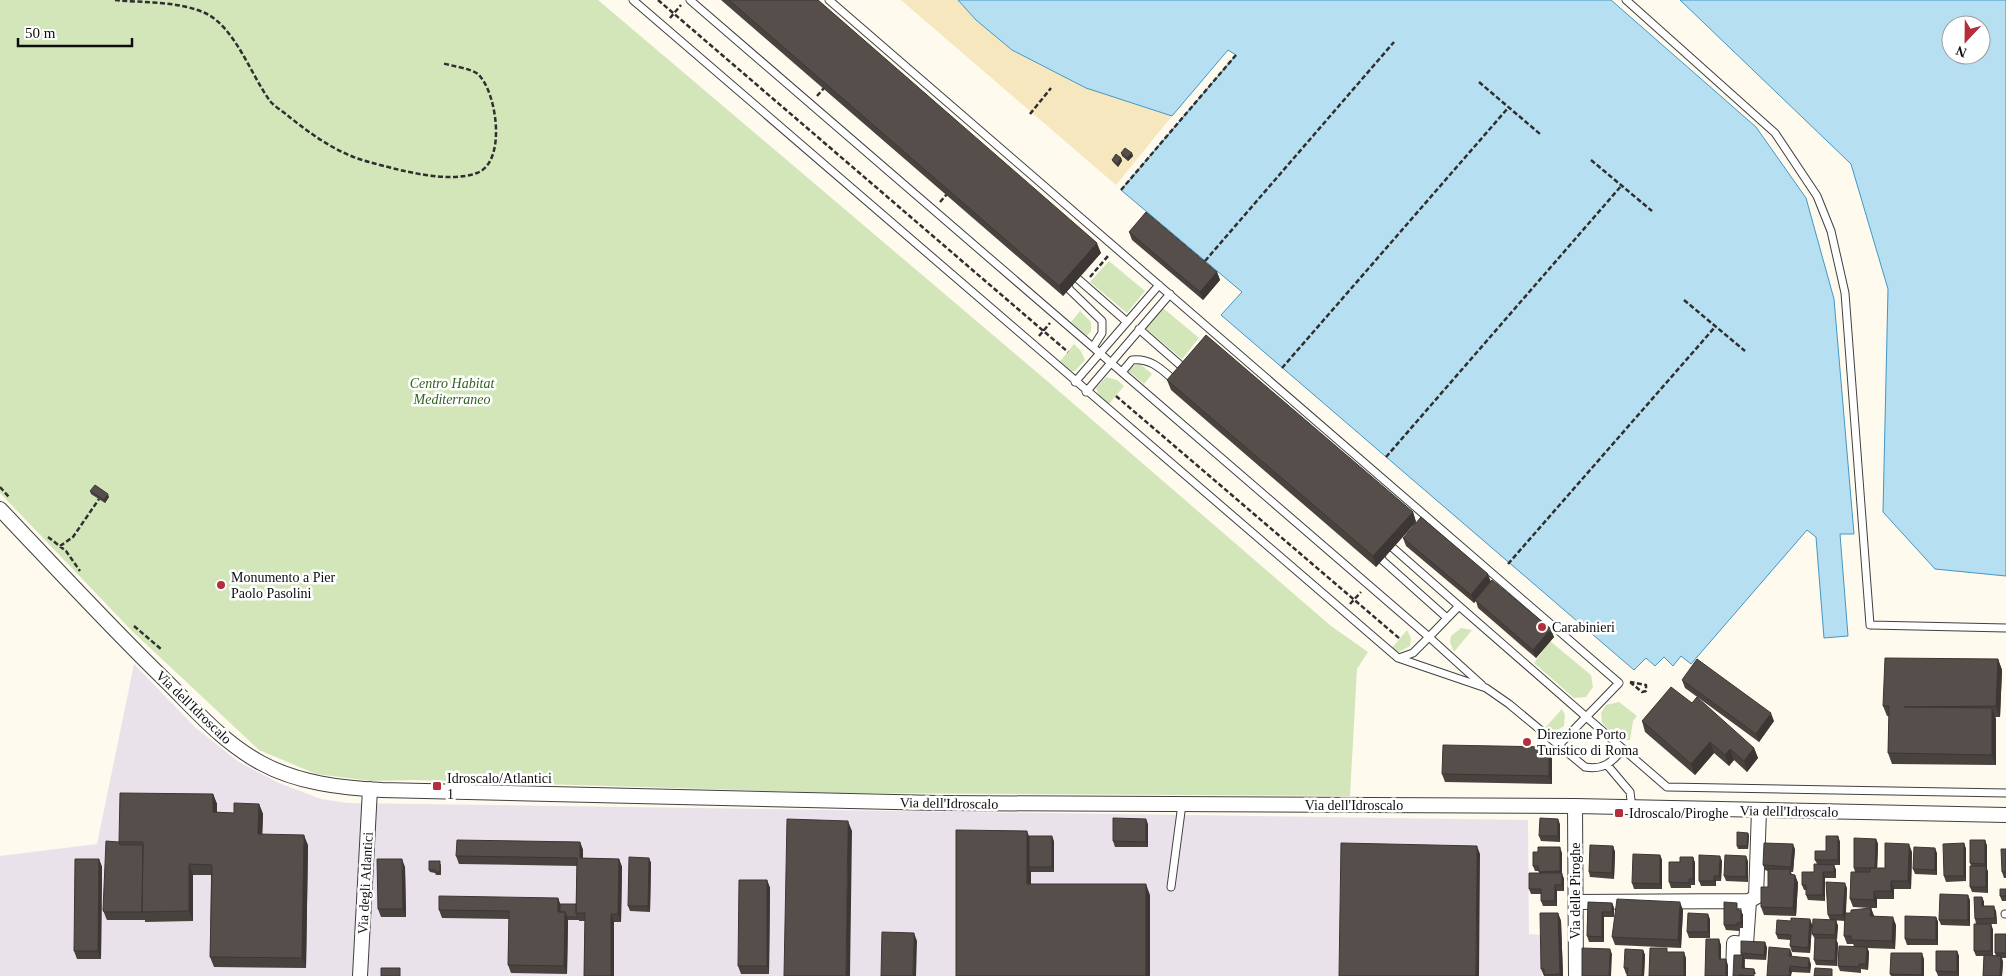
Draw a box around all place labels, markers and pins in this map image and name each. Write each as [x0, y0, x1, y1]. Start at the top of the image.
place label: Monumento a Pier Paolo Pasolini [231, 570, 336, 601]
marker: Monumento a Pier Paolo Pasolini [215, 579, 227, 591]
place label: Carabinieri [1552, 620, 1615, 635]
marker: Carabinieri [1536, 621, 1548, 633]
place label: Direzione Porto Turistico di Roma [1537, 727, 1639, 758]
marker: Direzione Porto Turistico di Roma [1521, 736, 1533, 748]
place label: Idroscalo/Atlantici 1 [447, 771, 552, 802]
marker: Idroscalo/Atlantici 1 [431, 780, 443, 792]
place label: Idroscalo/Piroghe [1629, 806, 1729, 821]
marker: Idroscalo/Piroghe [1613, 807, 1625, 819]

